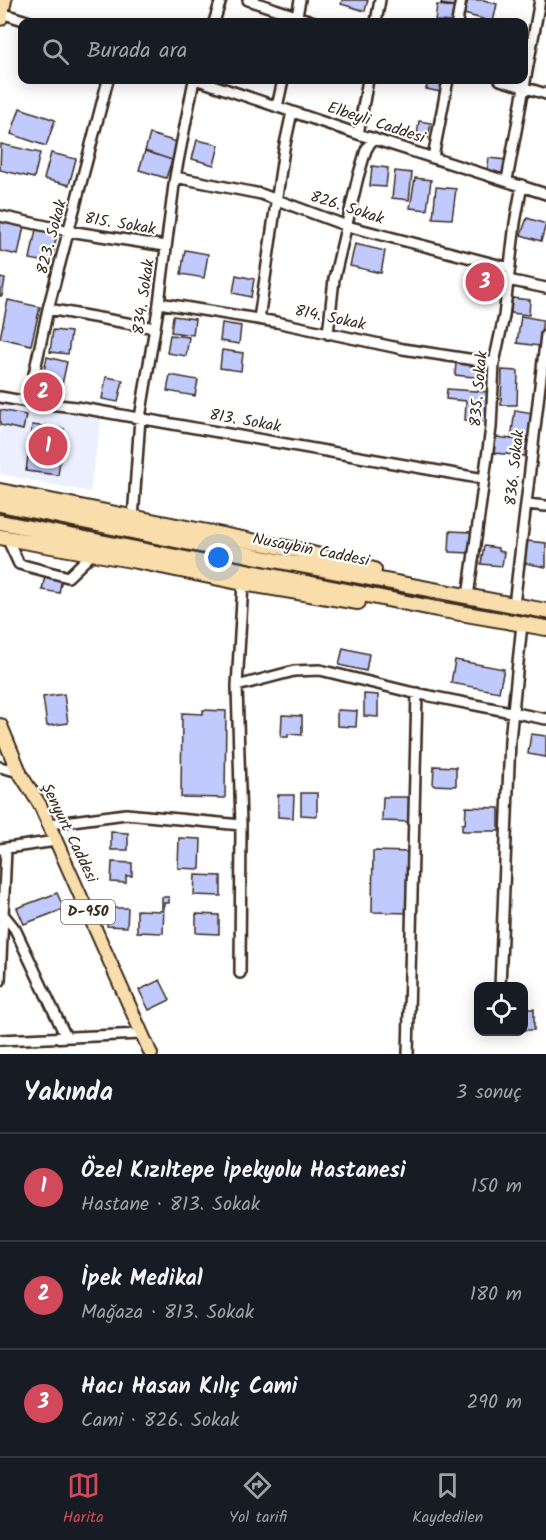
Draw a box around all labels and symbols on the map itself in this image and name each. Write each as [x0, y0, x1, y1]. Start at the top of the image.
street label: Elbeyli Caddesi [324, 95, 429, 151]
street label: 826. Sokak [307, 184, 388, 232]
street label: 823. Sokak [30, 196, 74, 277]
street label: 815. Sokak [83, 206, 158, 242]
street label: 834. Sokak [126, 257, 162, 336]
pin: 3 [466, 260, 504, 304]
street label: 814. Sokak [292, 298, 368, 338]
street label: 835. Sokak [463, 350, 495, 428]
pin: 2 [24, 370, 63, 414]
street label: 813. Sokak [207, 402, 283, 440]
pin: 1 [28, 424, 68, 468]
street label: 836. Sokak [499, 428, 531, 507]
street label: Nusaybin Caddesi [251, 526, 373, 574]
your location [204, 543, 233, 572]
street label: Şenyurt Caddesi [34, 779, 105, 888]
road number: D-950 [61, 900, 115, 924]

